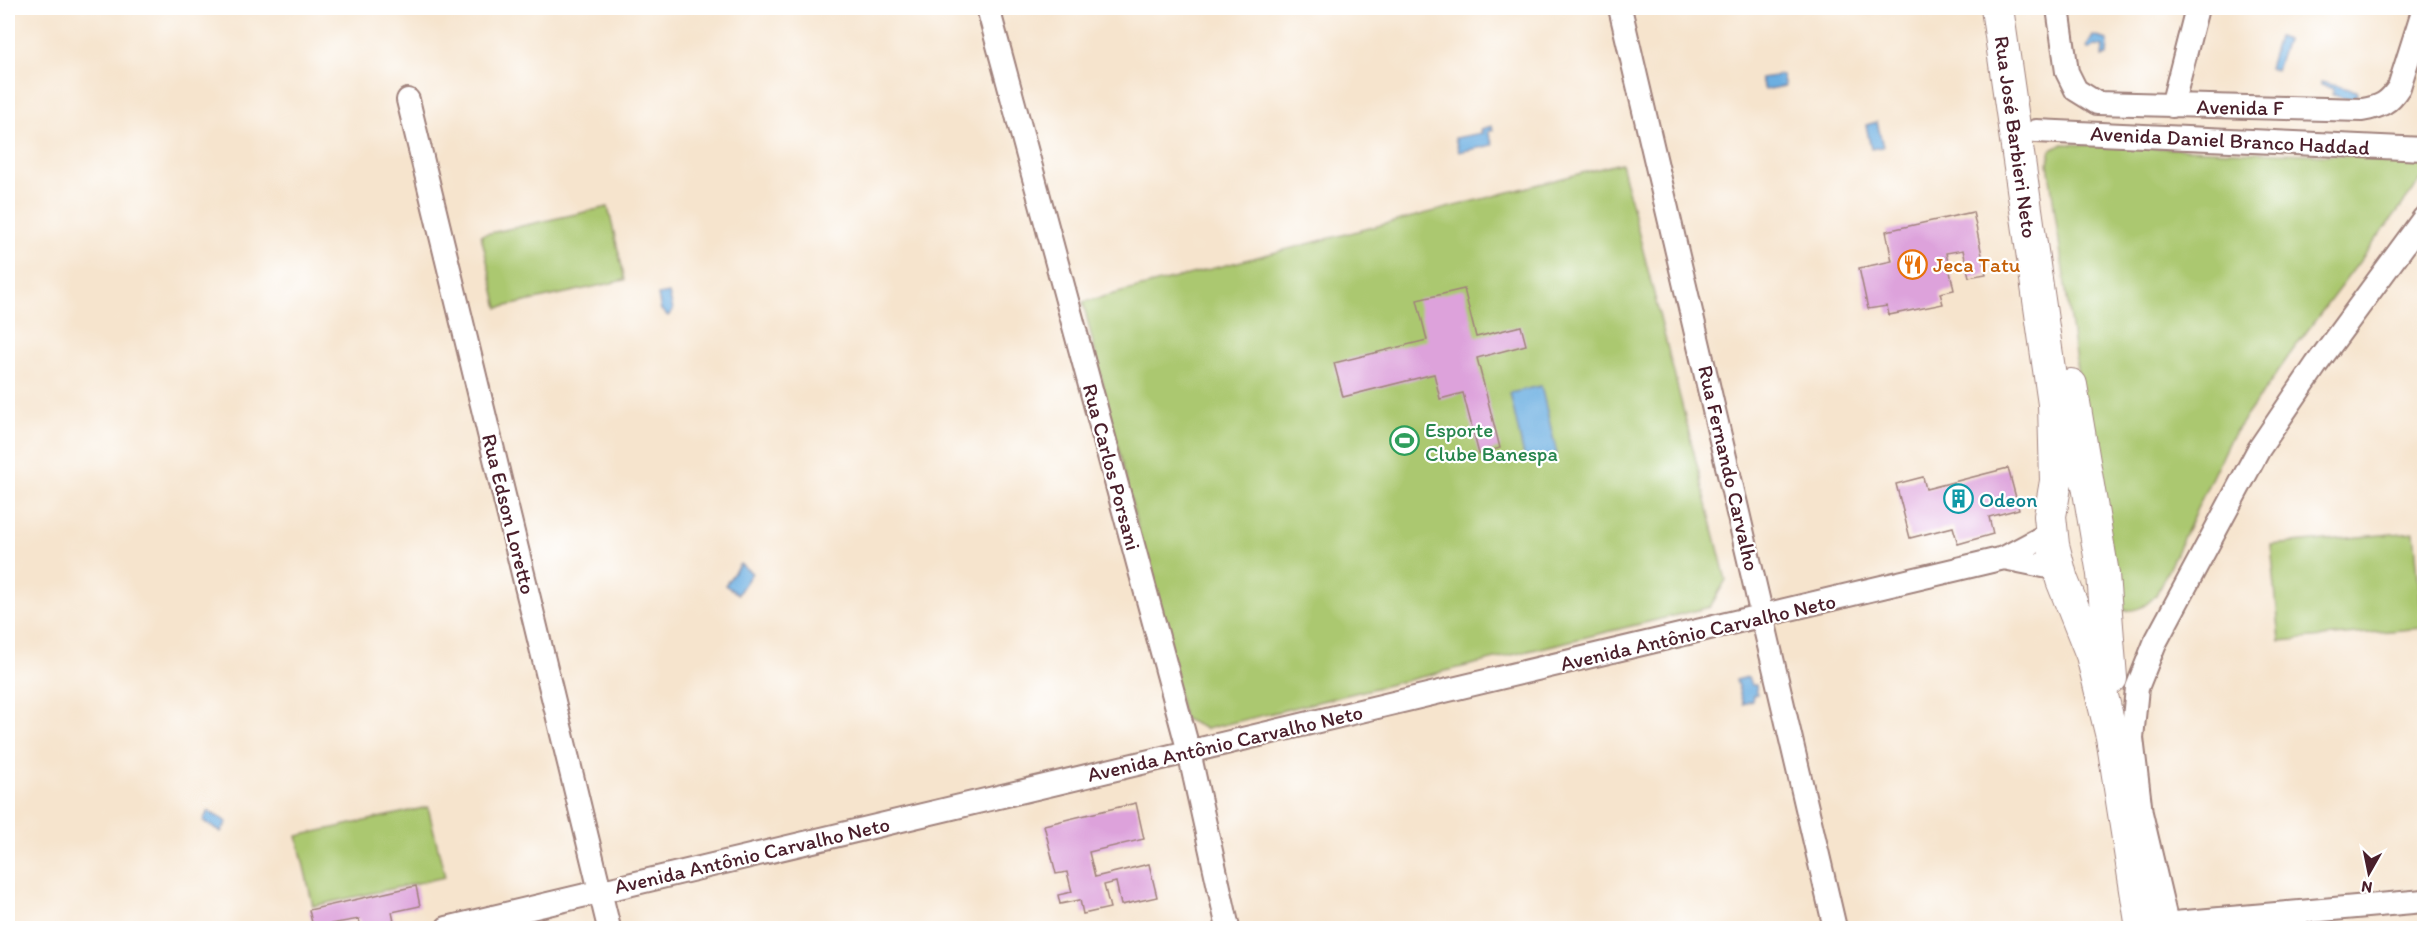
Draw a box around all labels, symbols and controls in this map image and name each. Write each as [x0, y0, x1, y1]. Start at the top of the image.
street label: Rua José Barbieri Neto [1989, 34, 2043, 240]
street label: Avenida F [2196, 94, 2284, 120]
street label: Avenida Daniel Branco Haddad [2090, 120, 2370, 160]
restaurant icon: Jeca Tatu [1896, 248, 1928, 280]
place label: Jeca Tatu [1933, 252, 2021, 277]
street label: Rua Fernando Carvalho [1693, 363, 1765, 573]
street label: Rua Carlos Porsani [1078, 381, 1146, 553]
place label: Esporte Clube Banespa [1425, 417, 1558, 466]
sports icon: Esporte Clube Banespa [1388, 425, 1420, 457]
street label: Rua Edson Loretto [477, 431, 541, 597]
building icon: Odeon [1942, 483, 1974, 515]
place label: Odeon [1979, 487, 2037, 512]
street label: Avenida Antônio Carvalho Neto [1558, 588, 1838, 676]
street label: Avenida Antônio Carvalho Neto [1085, 699, 1365, 787]
street label: Avenida Antônio Carvalho Neto [612, 811, 892, 899]
north arrow [2339, 843, 2399, 903]
text: N [2360, 877, 2374, 898]

